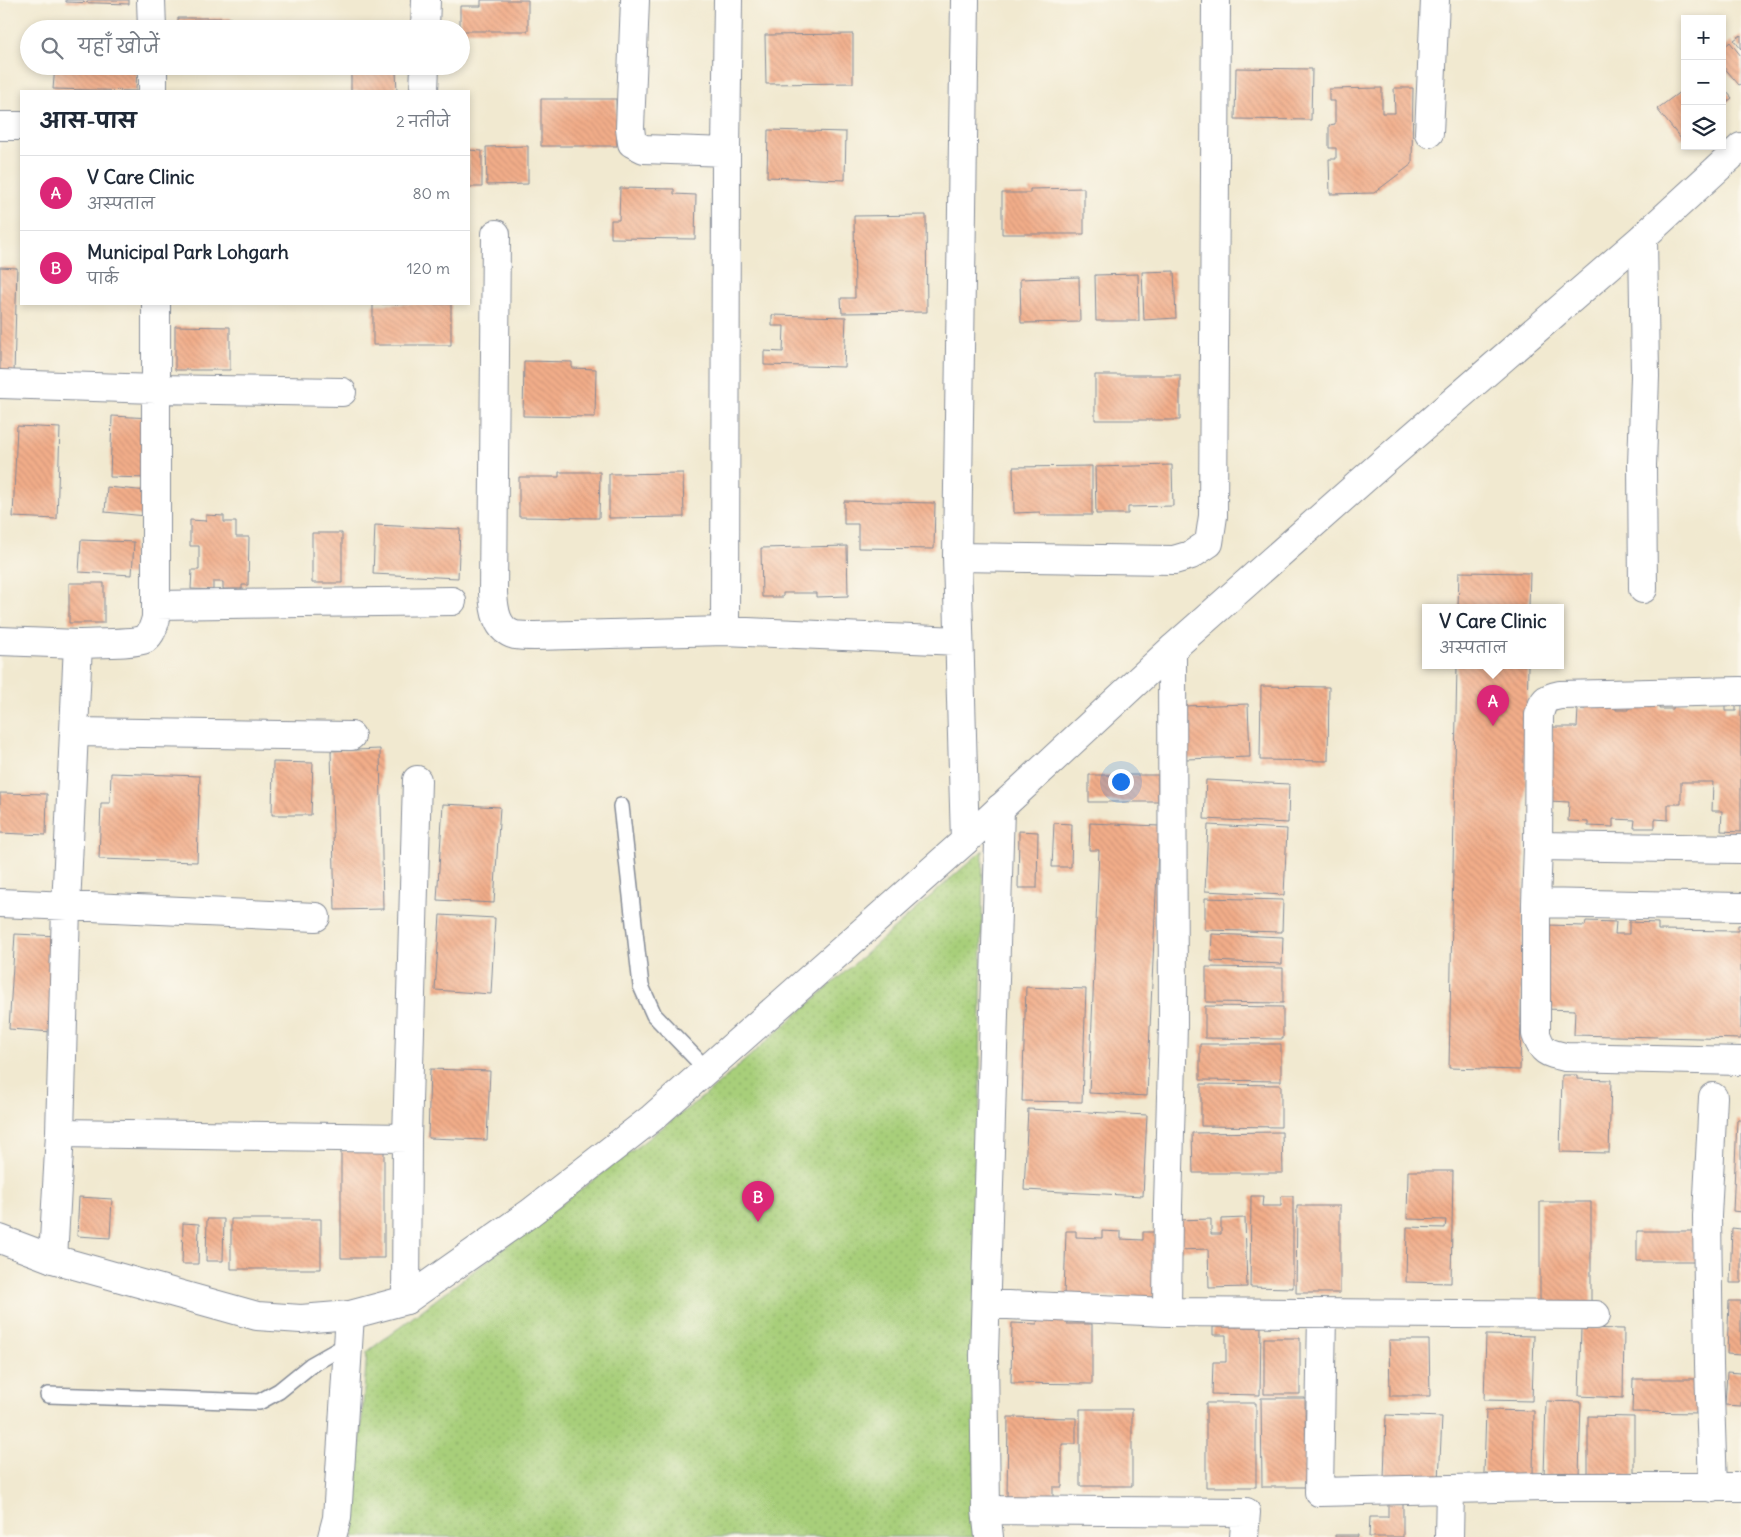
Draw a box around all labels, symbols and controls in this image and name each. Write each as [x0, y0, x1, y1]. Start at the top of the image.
map controls [1681, 15, 1726, 150]
button: + [1681, 15, 1726, 60]
search box [20, 20, 470, 75]
icon: search [38, 34, 66, 62]
text: यहाँ खोजें [78, 34, 159, 58]
button: − [1681, 60, 1726, 105]
button: layers [1681, 105, 1726, 150]
text: आस-पास [40, 107, 137, 134]
text: 2 नतीजे [396, 111, 450, 131]
text: V Care Clinic [87, 165, 194, 189]
text: A [51, 183, 61, 203]
text: 80 m [412, 183, 450, 203]
text: अस्पताल [87, 193, 155, 213]
text: Municipal Park Lohgarh [87, 240, 289, 264]
text: B [51, 258, 61, 278]
text: 120 m [407, 258, 450, 278]
text: पार्क [87, 268, 118, 288]
popup [1422, 604, 1564, 669]
text: V Care Clinic [1439, 609, 1547, 633]
text: अस्पताल [1439, 637, 1507, 657]
pin: A [1477, 685, 1509, 726]
your location [1108, 769, 1134, 795]
pin: B [742, 1181, 774, 1222]

